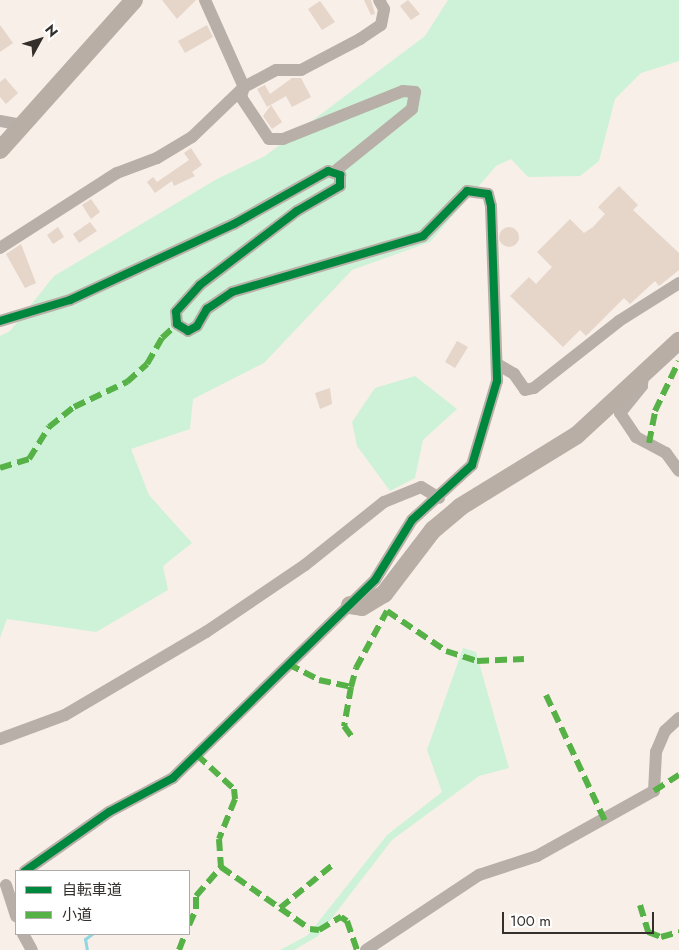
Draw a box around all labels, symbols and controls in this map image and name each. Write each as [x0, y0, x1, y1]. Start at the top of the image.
north arrow [15, 15, 65, 65]
text: N [40, 20, 63, 41]
legend [15, 870, 190, 935]
text: 自転車道 [62, 879, 122, 901]
scale bar [504, 902, 656, 934]
text: 小道 [62, 904, 92, 926]
text: 100 m [510, 910, 551, 932]

